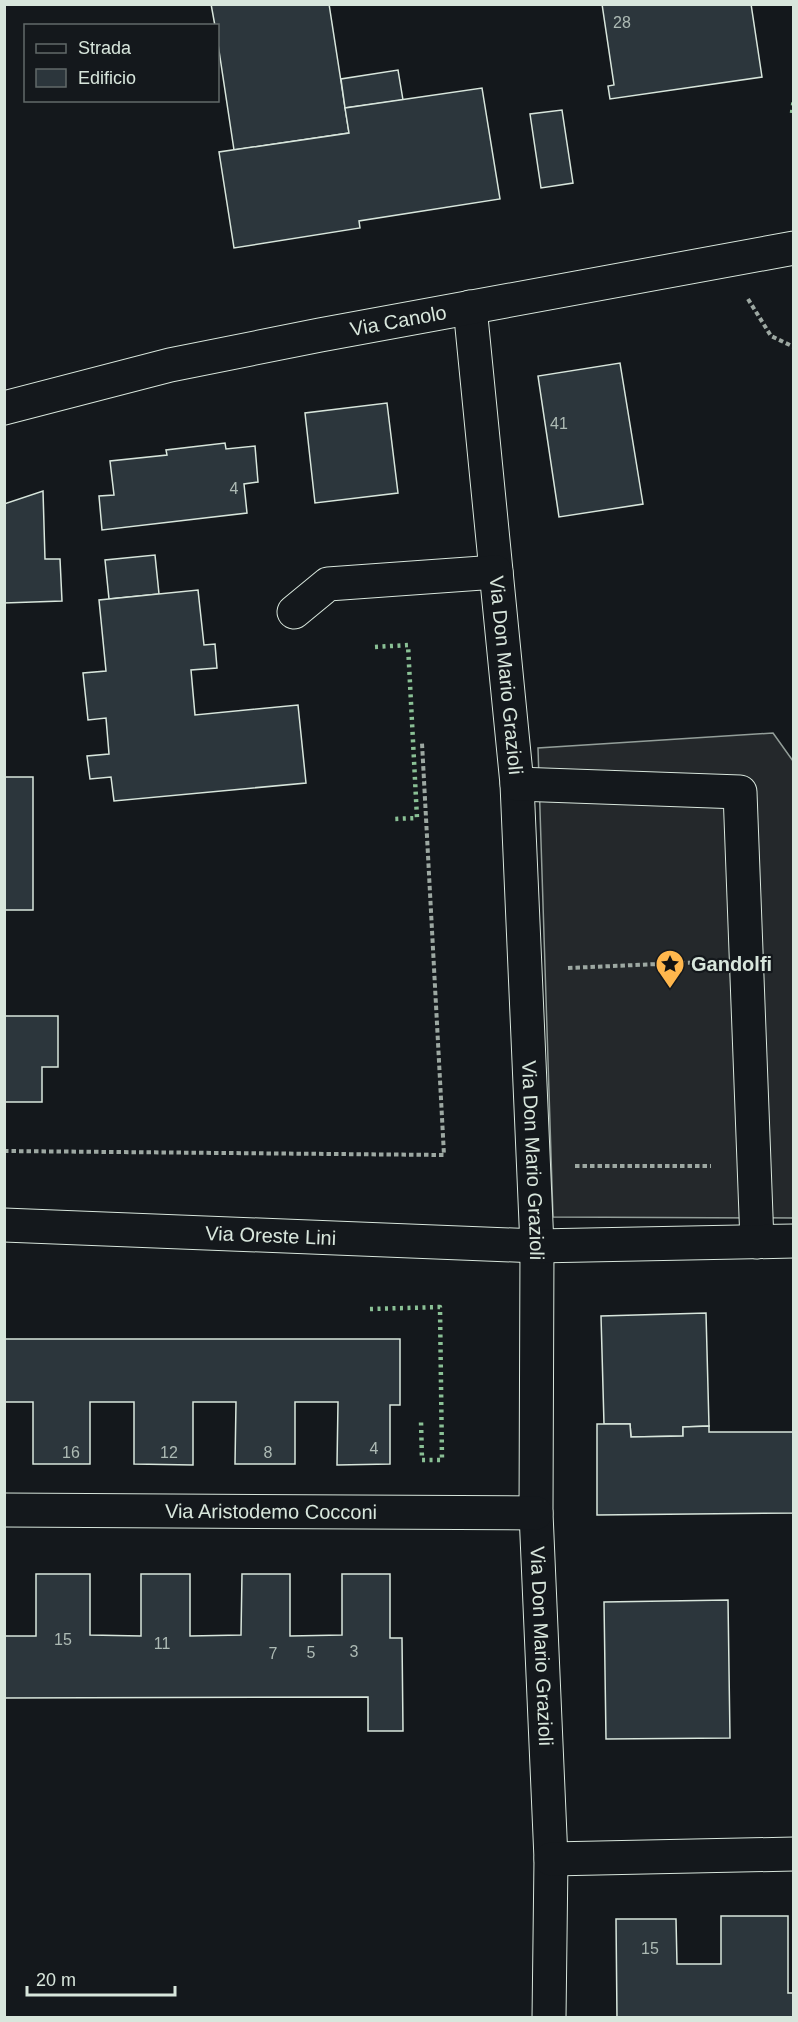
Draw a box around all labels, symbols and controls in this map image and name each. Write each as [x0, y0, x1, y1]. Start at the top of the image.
house number: 28 [613, 14, 631, 31]
legend [24, 24, 219, 102]
text: Strada [78, 38, 132, 58]
text: Edificio [78, 68, 136, 88]
street label: Via Canolo [348, 301, 448, 340]
house number: 41 [550, 415, 568, 432]
house number: 4 [230, 480, 239, 497]
street label: Via Don Mario Grazioli [486, 575, 527, 776]
place icon: Gandolfi [654, 948, 686, 990]
place label: Gandolfi [691, 953, 772, 975]
street label: Via Don Mario Grazioli [518, 1060, 548, 1260]
street label: Via Oreste Lini [205, 1222, 337, 1249]
house number: 4 [370, 1440, 379, 1457]
house number: 16 [62, 1444, 80, 1461]
house number: 12 [160, 1444, 178, 1461]
house number: 8 [264, 1444, 273, 1461]
street label: Via Aristodemo Cocconi [165, 1500, 377, 1523]
street label: Via Don Mario Grazioli [526, 1546, 557, 1746]
house number: 15 [54, 1631, 72, 1648]
house number: 11 [154, 1635, 170, 1652]
house number: 3 [350, 1643, 359, 1660]
house number: 5 [307, 1644, 316, 1661]
house number: 7 [269, 1645, 278, 1662]
house number: 15 [641, 1940, 659, 1957]
scale bar [27, 1959, 176, 1997]
text: 20 m [36, 1970, 76, 1990]

